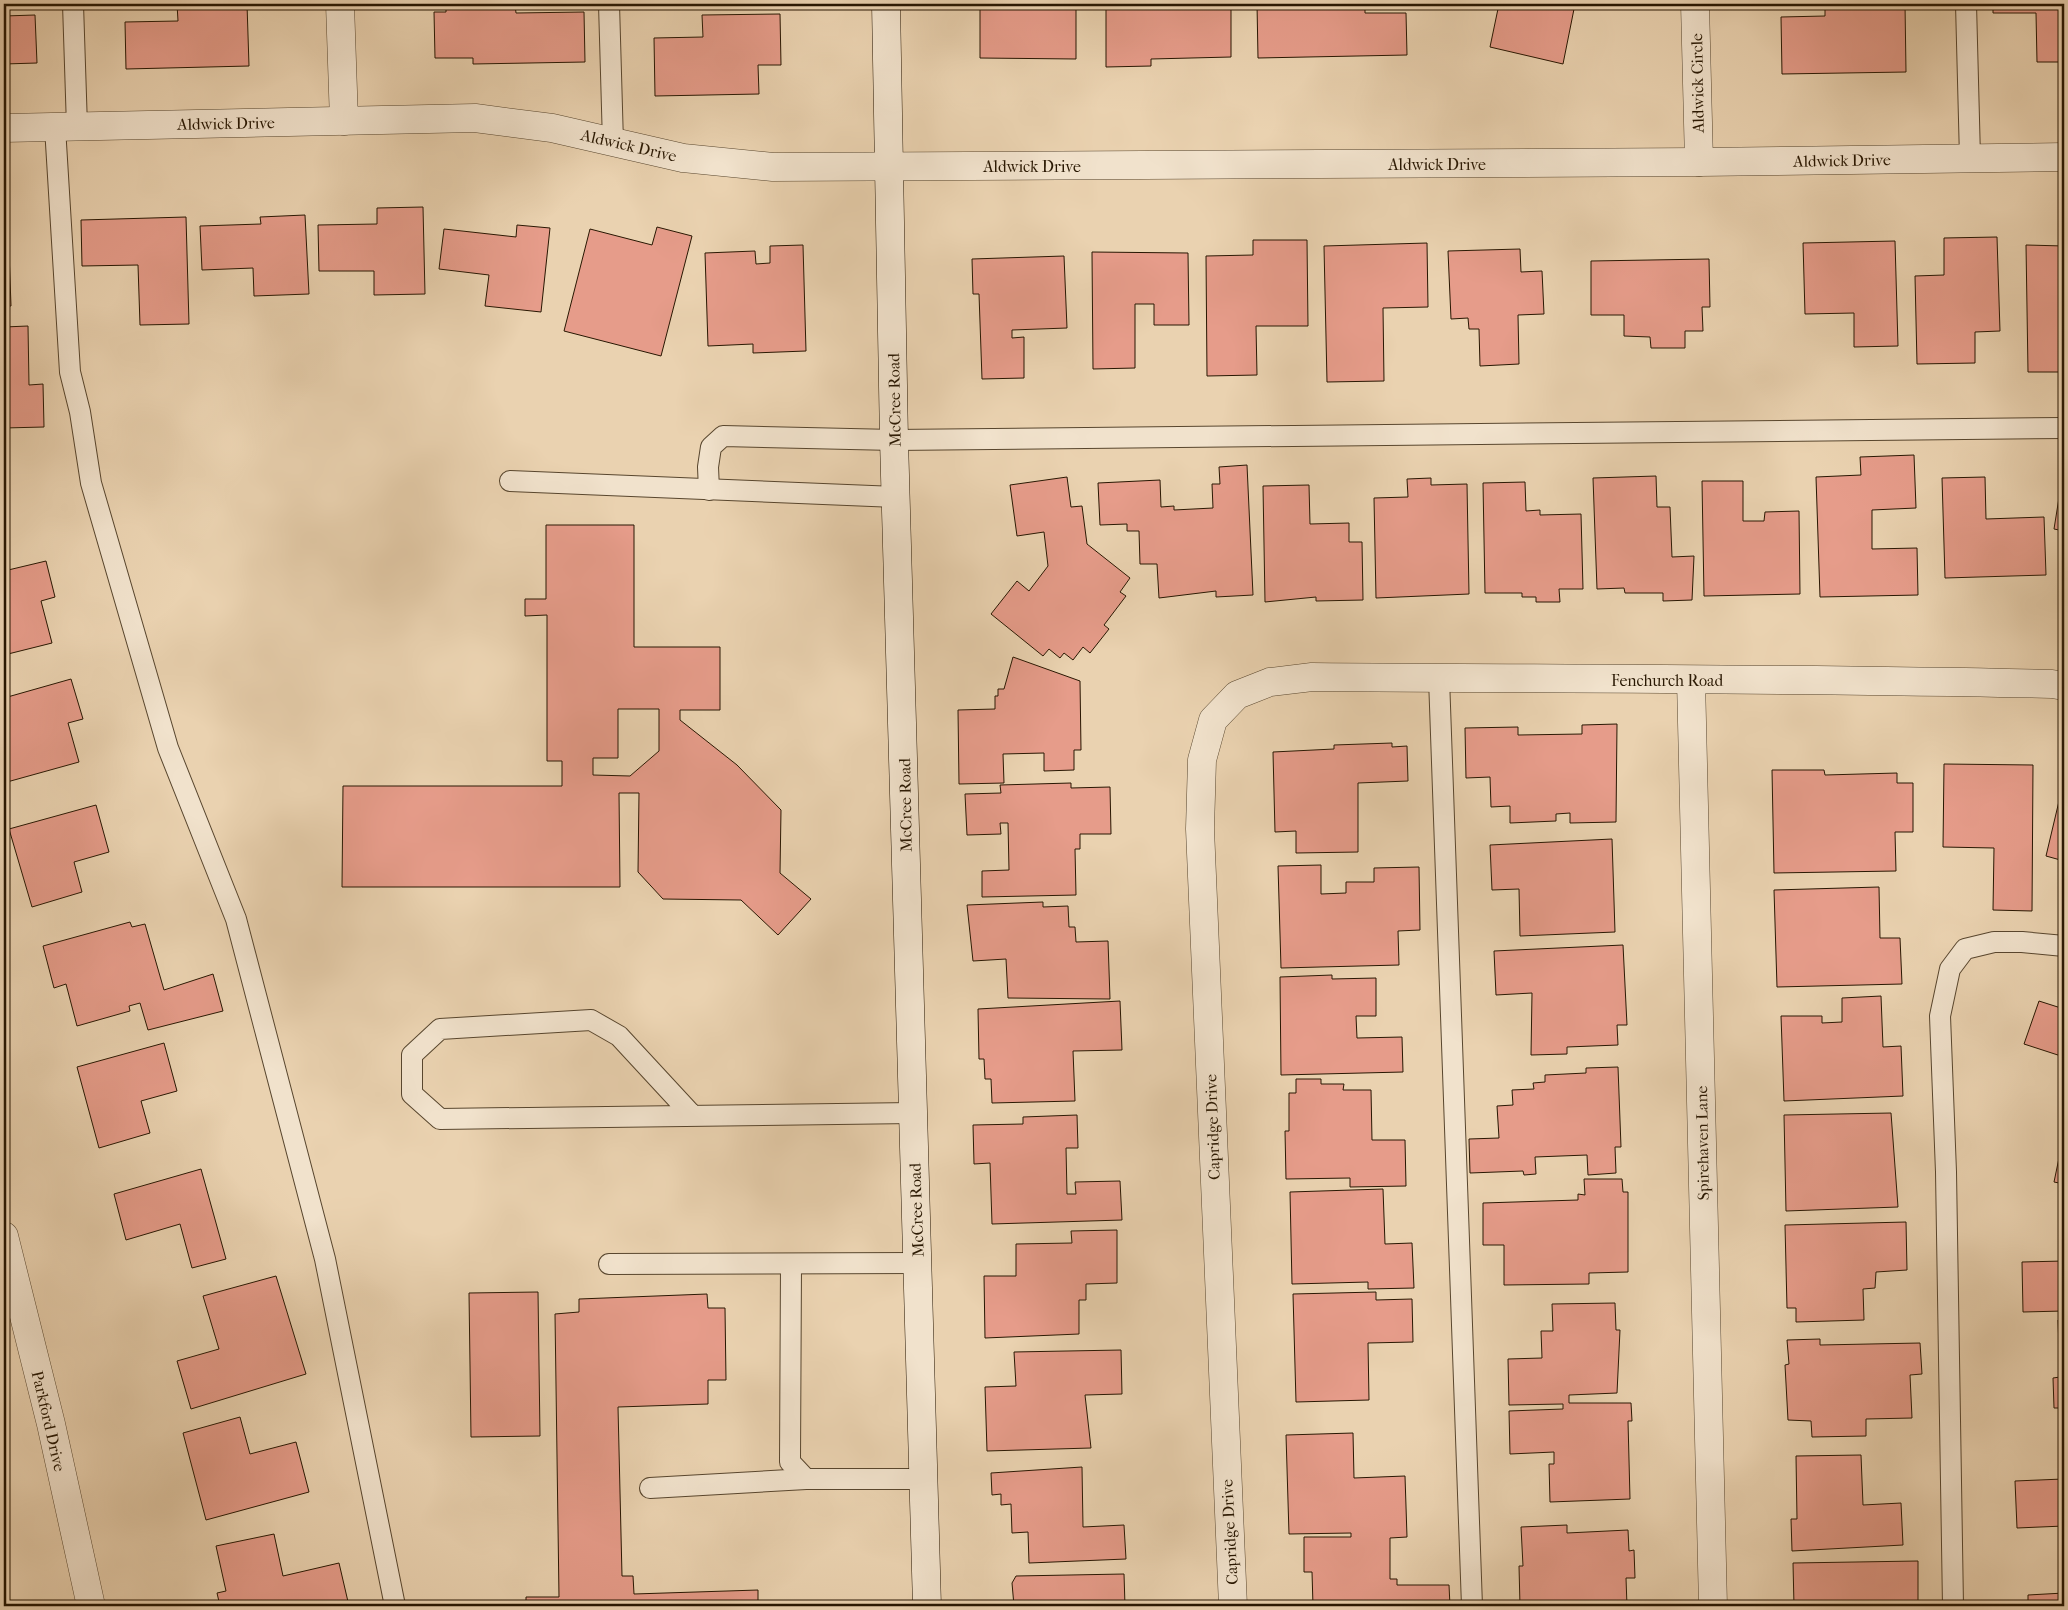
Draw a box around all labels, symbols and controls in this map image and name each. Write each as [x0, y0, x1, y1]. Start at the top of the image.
street label: Aldwick Circle [1687, 33, 1708, 134]
street label: Aldwick Drive [176, 113, 275, 134]
street label: Aldwick Drive [578, 125, 679, 166]
street label: Aldwick Drive [1792, 150, 1891, 171]
street label: Aldwick Drive [1387, 155, 1486, 174]
street label: Aldwick Drive [982, 157, 1081, 176]
street label: McCree Road [884, 353, 905, 447]
street label: Fenchurch Road [1611, 671, 1723, 690]
street label: McCree Road [895, 758, 916, 852]
street label: Capridge Drive [1201, 1074, 1224, 1180]
street label: Spirehaven Lane [1692, 1085, 1713, 1201]
street label: McCree Road [905, 1162, 928, 1257]
street label: Parkford Drive [28, 1369, 69, 1473]
street label: Capridge Drive [1217, 1479, 1242, 1585]

